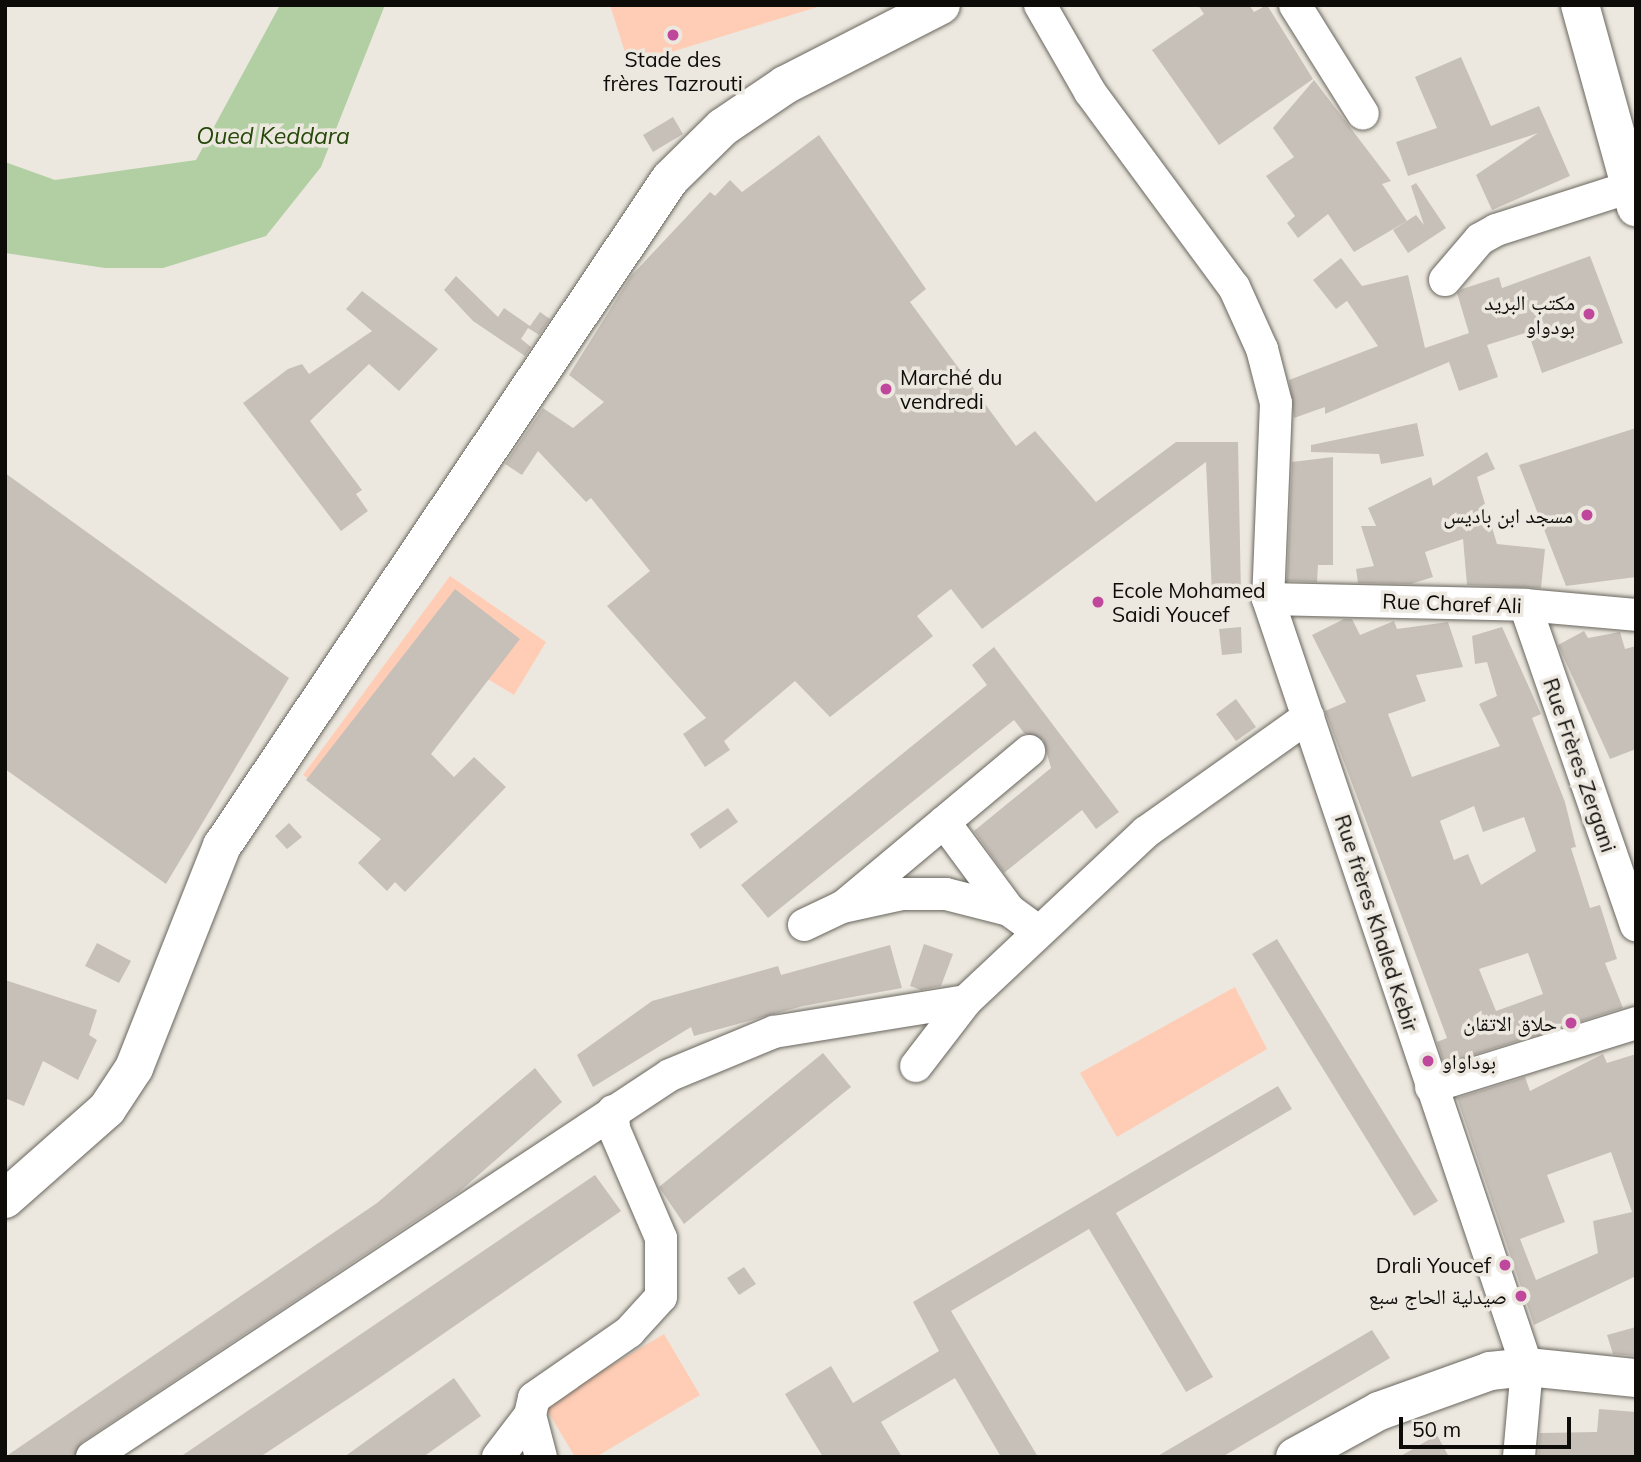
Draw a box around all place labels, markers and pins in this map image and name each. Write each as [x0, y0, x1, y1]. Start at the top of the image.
marker: Stade des frères Tazrouti [665, 27, 681, 43]
place label: Stade des frères Tazrouti [603, 46, 743, 96]
place label: مكتب البريد بودواو [1484, 289, 1575, 339]
marker: مكتب البريد بودواو [1581, 306, 1597, 322]
place label: Marché du vendredi [900, 364, 1002, 414]
marker: Marché du vendredi [878, 381, 894, 397]
place label: مسجد ابن باديس [1443, 502, 1573, 528]
marker: مسجد ابن باديس [1579, 507, 1595, 523]
place label: Ecole Mohamed Saidi Youcef [1112, 577, 1266, 627]
marker: Ecole Mohamed Saidi Youcef [1090, 594, 1106, 610]
place label: حلاق الاتقان [1463, 1010, 1557, 1036]
marker: حلاق الاتقان [1563, 1015, 1579, 1031]
place label: بوداواو [1442, 1048, 1496, 1074]
marker: بوداواو [1420, 1053, 1436, 1069]
place label: Drali Youcef [1376, 1252, 1491, 1278]
marker: Drali Youcef [1497, 1257, 1513, 1273]
place label: صيدلية الحاج سبع [1368, 1283, 1507, 1309]
marker: صيدلية الحاج سبع [1513, 1288, 1529, 1304]

